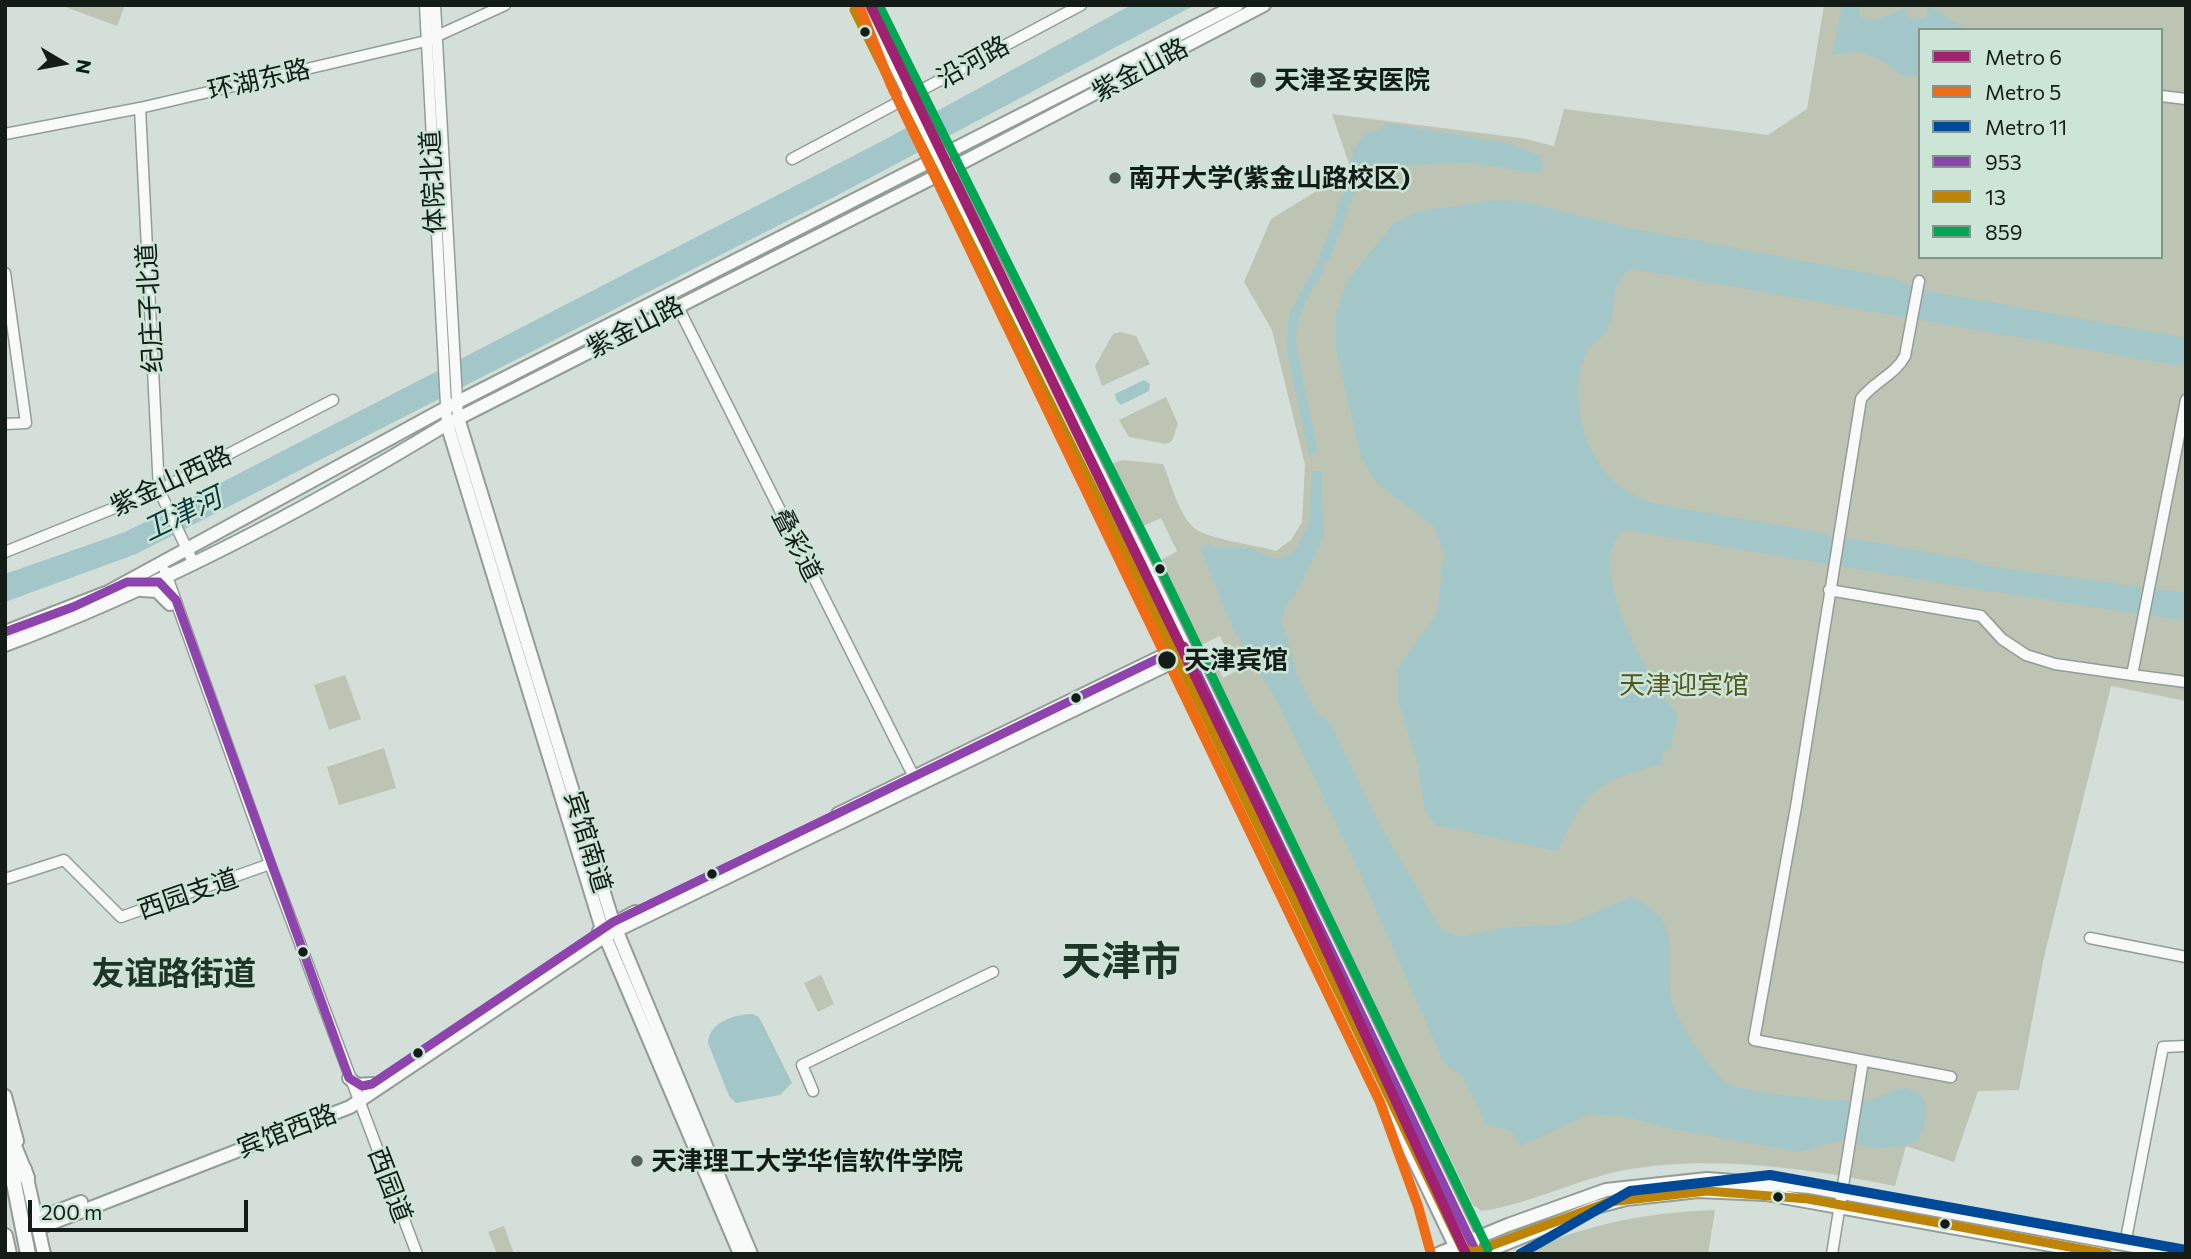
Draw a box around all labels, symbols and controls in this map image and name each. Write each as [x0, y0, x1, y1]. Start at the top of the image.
unlabelled marker [858, 25, 872, 39]
north arrow [28, 28, 98, 98]
legend [1918, 28, 2163, 259]
street label: 沿河路 [931, 29, 1015, 95]
street label: 紫金山路 [1087, 32, 1193, 108]
text: Metro 6 [1985, 44, 2062, 69]
street label: 环湖东路 [205, 53, 313, 107]
text: N [72, 58, 97, 76]
place label: 天津圣安医院 [1274, 64, 1430, 96]
marker: 天津圣安医院 [1248, 70, 1268, 90]
text: Metro 5 [1985, 79, 2061, 104]
text: Metro 11 [1985, 114, 2067, 139]
street label: 体院北道 [415, 129, 451, 235]
text: 953 [1985, 149, 2022, 174]
place label: 南开大学(紫金山路校区) [1129, 162, 1410, 194]
marker: 南开大学(紫金山路校区) [1107, 170, 1123, 186]
text: 13 [1985, 184, 2006, 209]
text: 859 [1985, 219, 2023, 244]
street label: 纪庄子北道 [131, 242, 169, 374]
street label: 紫金山路 [582, 289, 688, 365]
street label: 紫金山西路 [105, 439, 237, 523]
water label: 卫津河 [137, 480, 227, 548]
street label: 叠彩道 [765, 503, 829, 587]
unlabelled marker [1153, 562, 1167, 576]
place label: 天津宾馆 [1184, 644, 1288, 676]
marker: 天津宾馆 [1156, 649, 1178, 671]
park label: 天津迎宾馆 [1619, 669, 1749, 701]
unlabelled marker [1069, 691, 1083, 705]
street label: 宾馆南道 [558, 788, 618, 896]
street label: 西园支道 [134, 862, 242, 926]
unlabelled marker [705, 867, 719, 881]
district label: 天津市 [1061, 938, 1181, 986]
unlabelled marker [296, 945, 310, 959]
district label: 友谊路街道 [92, 954, 256, 994]
unlabelled marker [411, 1046, 425, 1060]
street label: 宾馆西路 [233, 1098, 341, 1164]
street label: 西园道 [361, 1143, 419, 1227]
place label: 天津理工大学华信软件学院 [651, 1145, 963, 1177]
marker: 天津理工大学华信软件学院 [629, 1153, 645, 1169]
scale bar [32, 1186, 252, 1230]
unlabelled marker [1771, 1190, 1785, 1204]
text: 200 m [41, 1199, 102, 1224]
unlabelled marker [1938, 1217, 1952, 1231]

